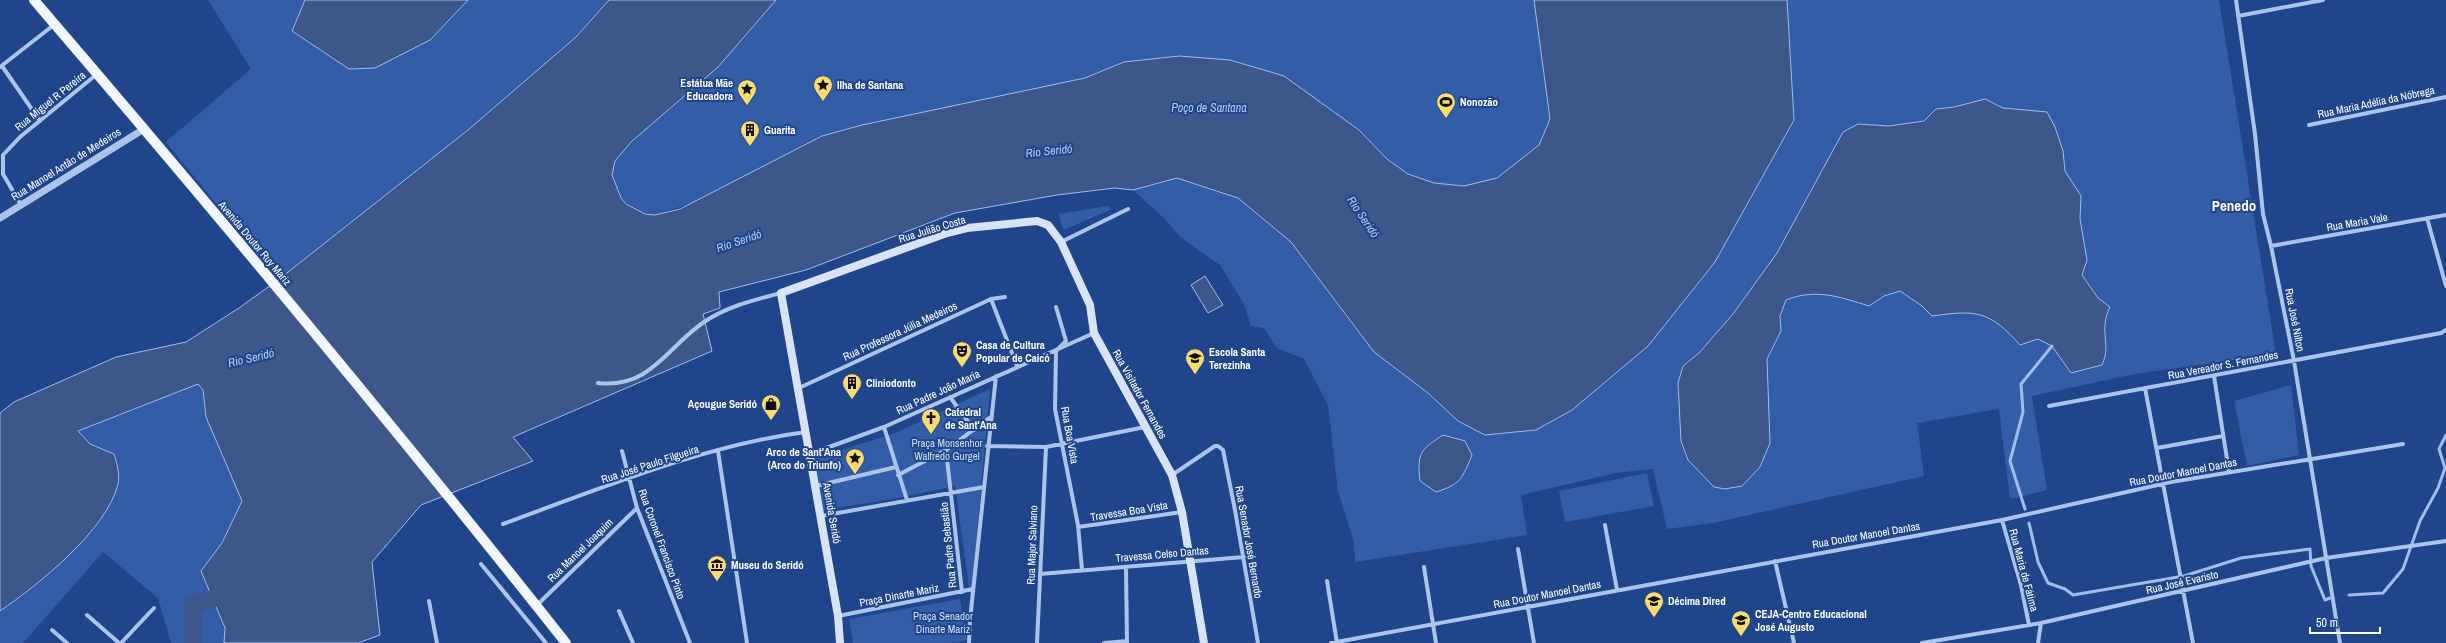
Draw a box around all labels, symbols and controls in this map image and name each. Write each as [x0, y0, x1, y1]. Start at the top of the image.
street label: Rua Miguel R Pereira [12, 68, 88, 134]
place icon: Ilha de Santana [812, 74, 834, 102]
place label: Estátua Mãe Educadora [680, 76, 733, 103]
place icon: Estátua Mãe Educadora [736, 78, 758, 106]
place label: Ilha de Santana [837, 78, 903, 92]
street label: Rua Maria Adélia da Nóbrega [2316, 83, 2436, 121]
sports icon: Nonozão [1435, 91, 1457, 119]
place label: Nonozão [1460, 95, 1499, 109]
water label: Poço de Santana [1171, 100, 1247, 116]
building icon: Guarita [739, 119, 761, 147]
place label: Guarita [764, 123, 796, 137]
street label: Rua Manoel Antão de Medeiros [8, 124, 124, 204]
water label: Rio Seridó [1025, 141, 1074, 161]
water label: Rio Seridó [1343, 193, 1383, 241]
district label: Penedo [2212, 195, 2256, 216]
street label: Avenida Doutor Ruy Mariz [215, 197, 295, 289]
street label: Rua Maria Vale [2325, 210, 2389, 234]
street label: Rua Julião Costa [897, 212, 967, 246]
water label: Rio Seridó [714, 226, 764, 256]
street label: Rua José Nilton [2282, 287, 2308, 353]
street label: Rua Professora Júlia Medeiros [841, 298, 960, 364]
place label: Casa de Cultura Popular de Caicó [976, 338, 1050, 365]
theatre icon: Casa de Cultura Popular de Caicó [951, 340, 973, 368]
water label: Rio Seridó [226, 345, 276, 371]
place label: Escola Santa Terezinha [1209, 345, 1265, 372]
street label: Rua Visitador Fernandes [1110, 347, 1171, 442]
school or university icon: Escola Santa Terezinha [1184, 347, 1206, 375]
street label: Rua Vereador S. Fernandes [2167, 347, 2280, 383]
street label: Rua Padre João Maria [894, 366, 982, 418]
building icon: Cliniodonto [841, 372, 863, 400]
place label: Cliniodonto [866, 376, 917, 390]
shop icon: Açougue Seridó [760, 393, 782, 421]
place label: Açougue Seridó [688, 397, 757, 411]
place label: Catedral de Sant'Ana [945, 405, 997, 432]
street label: Rua Boa Vista [1058, 405, 1082, 465]
church icon: Catedral de Sant'Ana [920, 407, 942, 435]
park label: Praça Monsenhor Walfredo Gurgel [911, 436, 983, 463]
street label: Rua José Paulo Filgueira [599, 442, 701, 486]
place label: Arco de Sant'Ana (Arco do Triunfo) [766, 445, 841, 472]
place icon: Arco de Sant'Ana (Arco do Triunfo) [844, 447, 866, 475]
street label: Rua Doutor Manoel Dantas [2128, 455, 2238, 489]
street label: Avenida Seridó [820, 480, 844, 545]
street label: Rua Senador José Bernardo [1232, 484, 1266, 600]
street label: Rua Coronel Francisco Pinto [636, 487, 688, 601]
street label: Travessa Boa Vista [1089, 498, 1169, 524]
street label: Rua Padre Sebastião [937, 501, 959, 589]
street label: Rua Major Salviano [1024, 505, 1040, 585]
street label: Rua Manoel Joaquim [544, 515, 616, 585]
street label: Rua Doutor Manoel Dantas [1811, 519, 1922, 551]
street label: Rua Maria de Fátima [2006, 527, 2042, 613]
street label: Travessa Celso Dantas [1115, 543, 1210, 565]
museum icon: Museu do Seridó [706, 554, 728, 582]
place label: Museu do Seridó [731, 558, 804, 572]
street label: Rua José Evaristo [2145, 567, 2219, 597]
street label: Rua Doutor Manoel Dantas [1492, 577, 1602, 611]
street label: Praça Dinarte Mariz [858, 580, 940, 610]
school or university icon: Décima Dired [1643, 590, 1665, 618]
place label: Décima Dired [1668, 594, 1726, 608]
place label: CEJA-Centro Educacional José Augusto [1755, 607, 1867, 634]
park label: Praça Senador Dinarte Mariz [913, 609, 973, 636]
school or university icon: CEJA-Centro Educacional José Augusto [1730, 609, 1752, 637]
scale bar [2310, 609, 2380, 635]
text: 50 m [2316, 615, 2338, 631]

